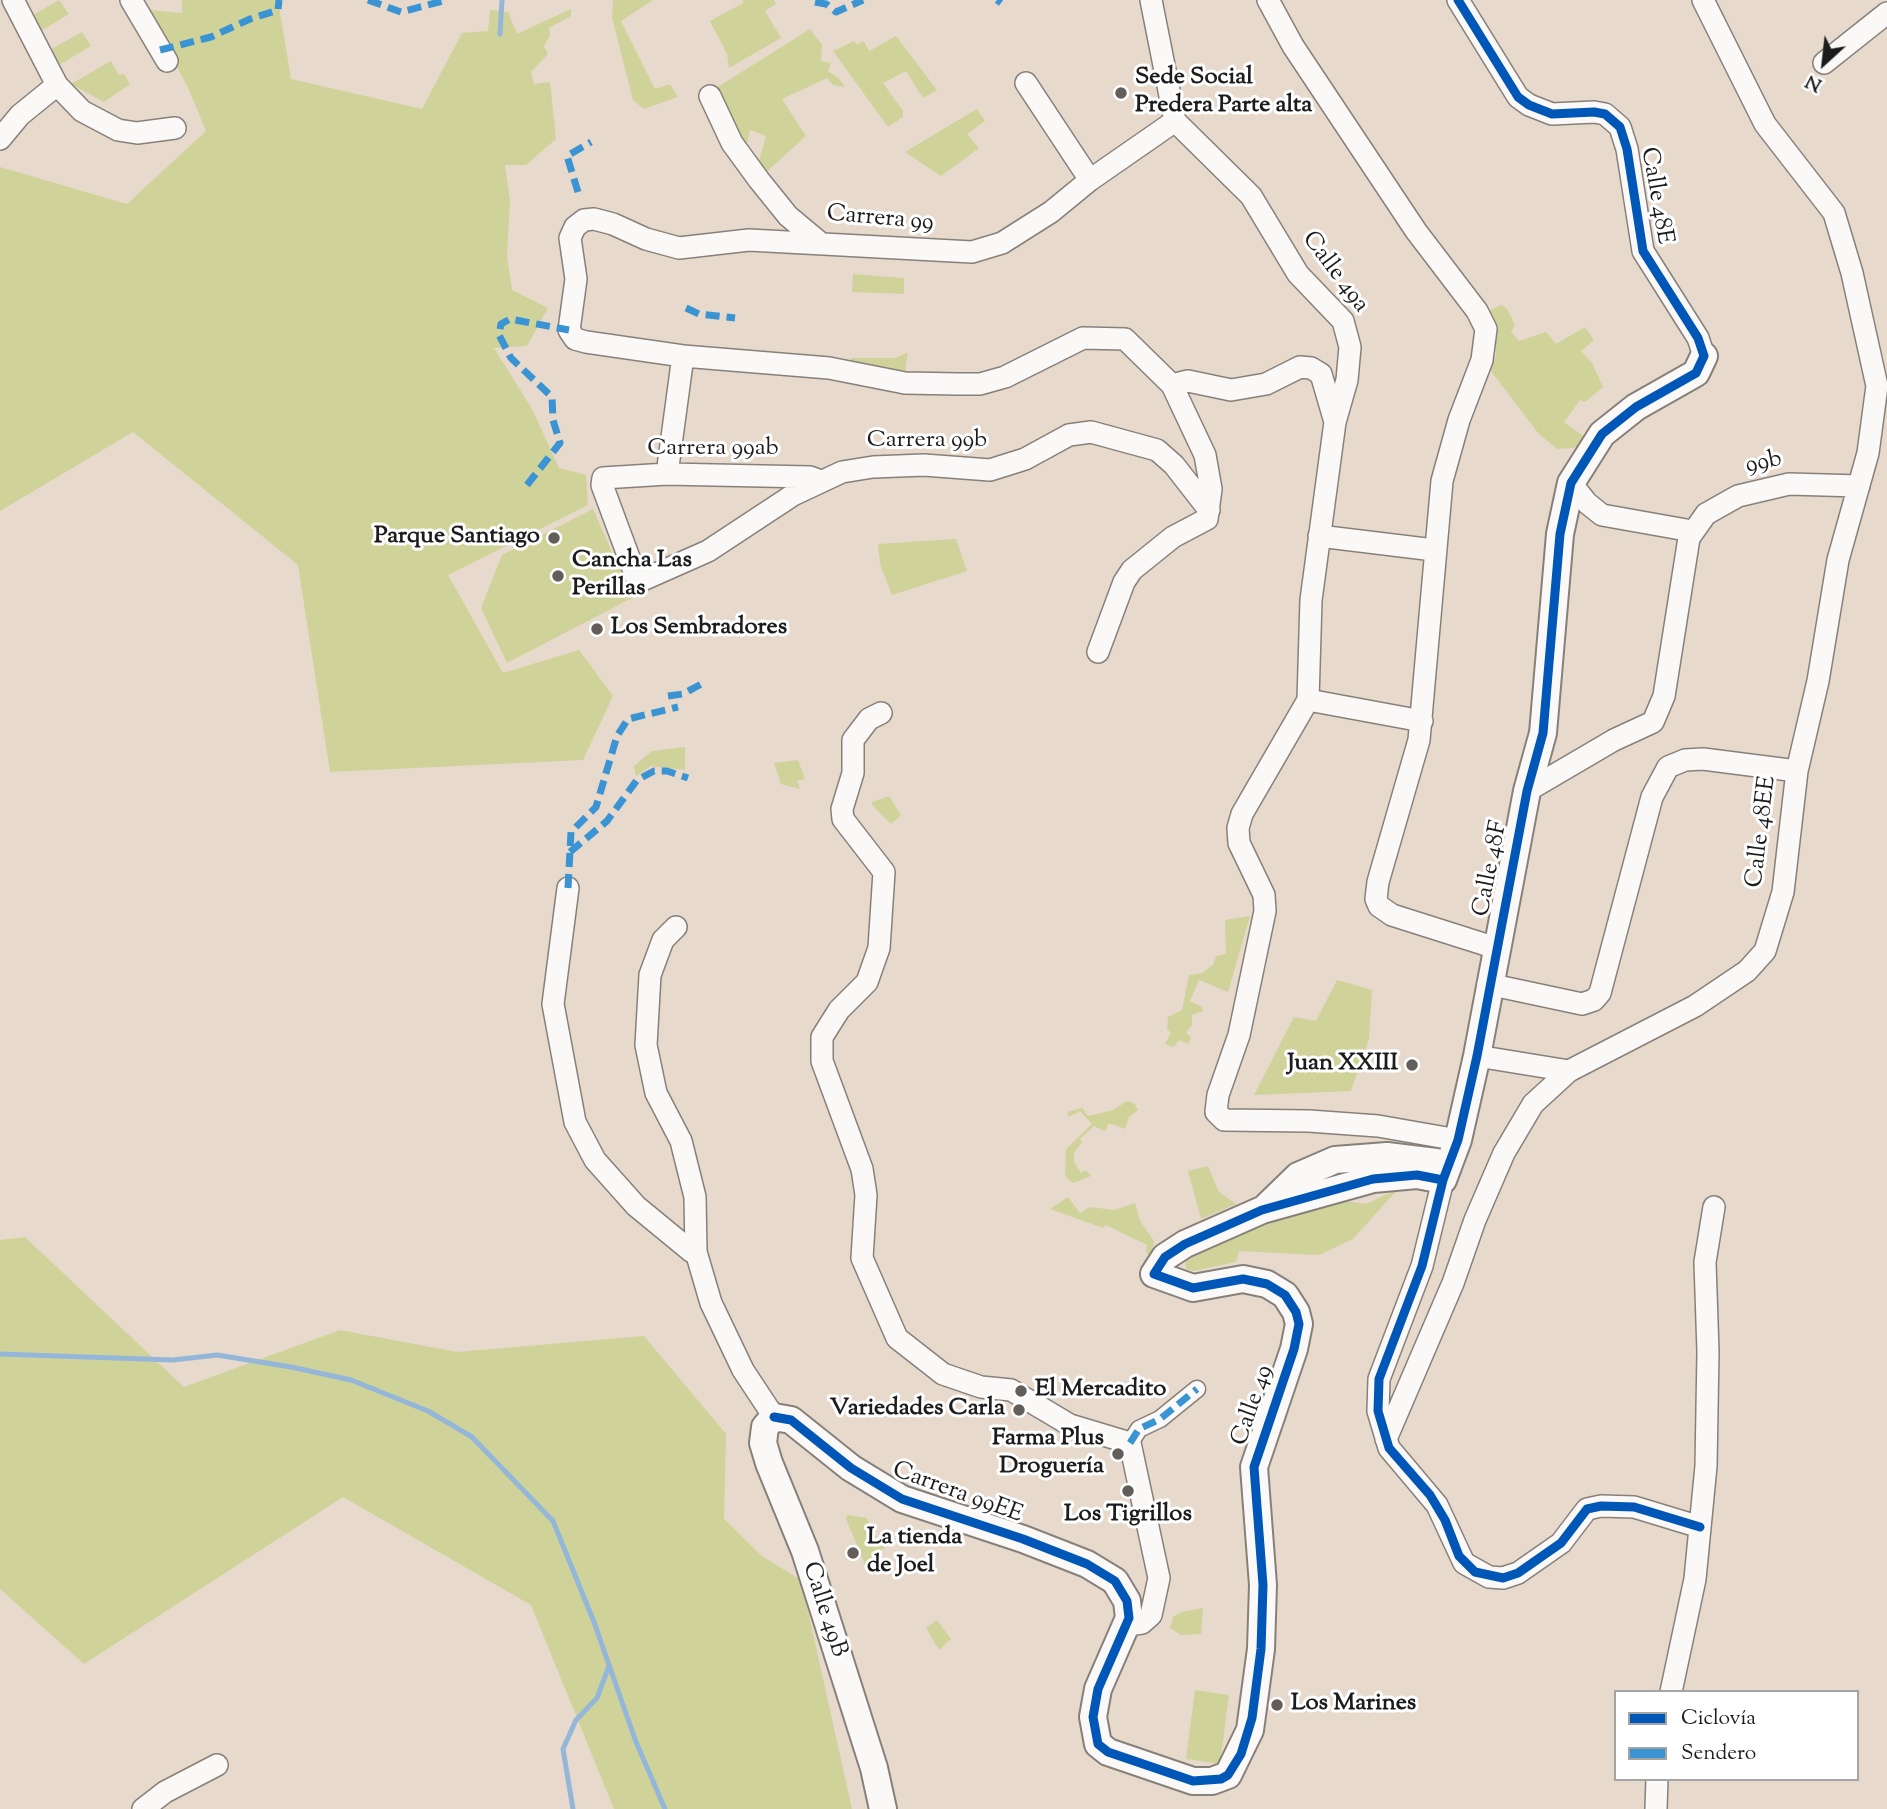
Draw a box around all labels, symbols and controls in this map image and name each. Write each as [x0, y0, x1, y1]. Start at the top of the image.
north arrow [1789, 28, 1859, 98]
place label: Sede Social Predera Parte alta [1135, 65, 1312, 121]
text: N [1801, 67, 1827, 98]
marker: Sede Social Predera Parte alta [1113, 85, 1129, 101]
street label: Calle 48E [1632, 145, 1678, 247]
street label: Carrera 99 [825, 201, 935, 239]
street label: Calle 49a [1294, 227, 1374, 319]
street label: Carrera 99b [867, 428, 987, 456]
street label: Carrera 99ab [647, 436, 779, 464]
street label: 99b [1743, 446, 1785, 482]
place label: Parque Santiago [374, 524, 540, 552]
marker: Parque Santiago [546, 530, 562, 546]
place label: Cancha Las Perillas [572, 548, 692, 604]
marker: Cancha Las Perillas [550, 568, 566, 584]
place label: Los Sembradores [611, 615, 787, 643]
marker: Los Sembradores [589, 621, 605, 637]
street label: Calle 48EE [1742, 774, 1784, 890]
street label: Calle 48F [1469, 819, 1515, 919]
place label: Juan XXIII [1287, 1051, 1398, 1079]
marker: Juan XXIII [1404, 1057, 1420, 1073]
street label: Calle 49 [1227, 1362, 1281, 1450]
place label: El Mercadito [1035, 1377, 1166, 1405]
marker: El Mercadito [1013, 1383, 1029, 1399]
place label: Variedades Carla [830, 1396, 1005, 1424]
marker: Variedades Carla [1011, 1402, 1027, 1418]
place label: Farma Plus Droguería [992, 1426, 1104, 1482]
marker: Farma Plus Droguería [1110, 1446, 1126, 1462]
street label: Carrera 99EE [888, 1457, 1026, 1531]
marker: Los Tigrillos [1120, 1483, 1136, 1499]
place label: Los Tigrillos [1064, 1502, 1192, 1530]
place label: La tienda de Joel [867, 1525, 962, 1581]
marker: La tienda de Joel [845, 1545, 861, 1561]
street label: Calle 49B [794, 1559, 852, 1661]
legend [1614, 1690, 1859, 1781]
place label: Los Marines [1291, 1691, 1416, 1719]
marker: Los Marines [1269, 1697, 1285, 1713]
text: Ciclovía [1681, 1704, 1756, 1734]
text: Sendero [1681, 1739, 1756, 1769]

